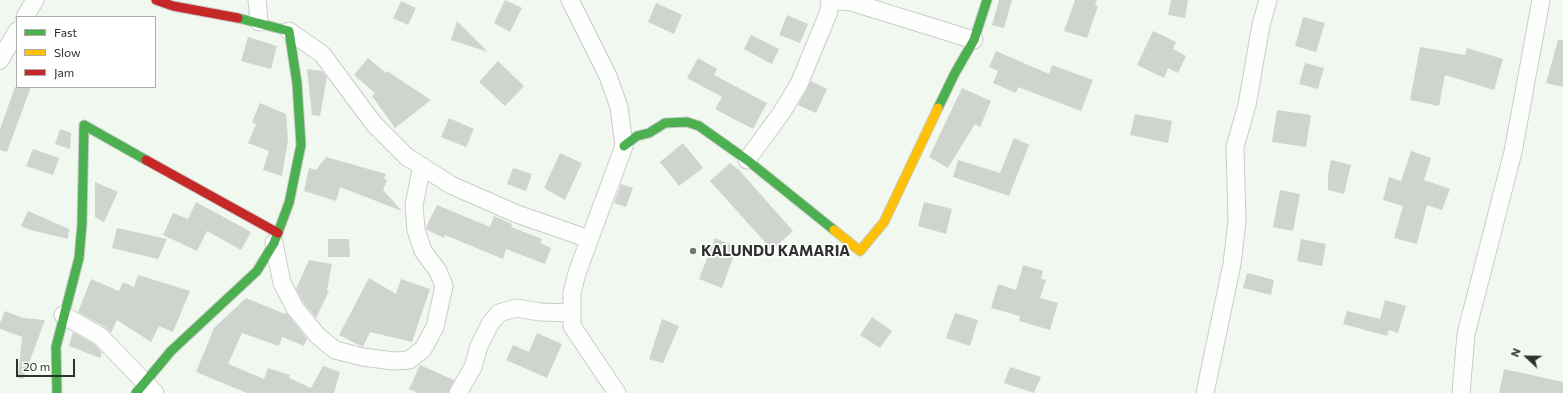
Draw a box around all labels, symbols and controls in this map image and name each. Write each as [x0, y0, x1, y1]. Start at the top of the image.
legend [16, 16, 156, 88]
text: Fast [54, 25, 77, 39]
text: Slow [54, 45, 81, 59]
text: Jam [54, 65, 74, 79]
place label: KALUNDU KAMARIA [701, 242, 850, 260]
marker: KALUNDU KAMARIA [688, 246, 698, 256]
north arrow [1507, 337, 1547, 377]
text: N [1508, 346, 1523, 359]
scale bar [18, 351, 77, 377]
text: 20 m [23, 359, 50, 373]

